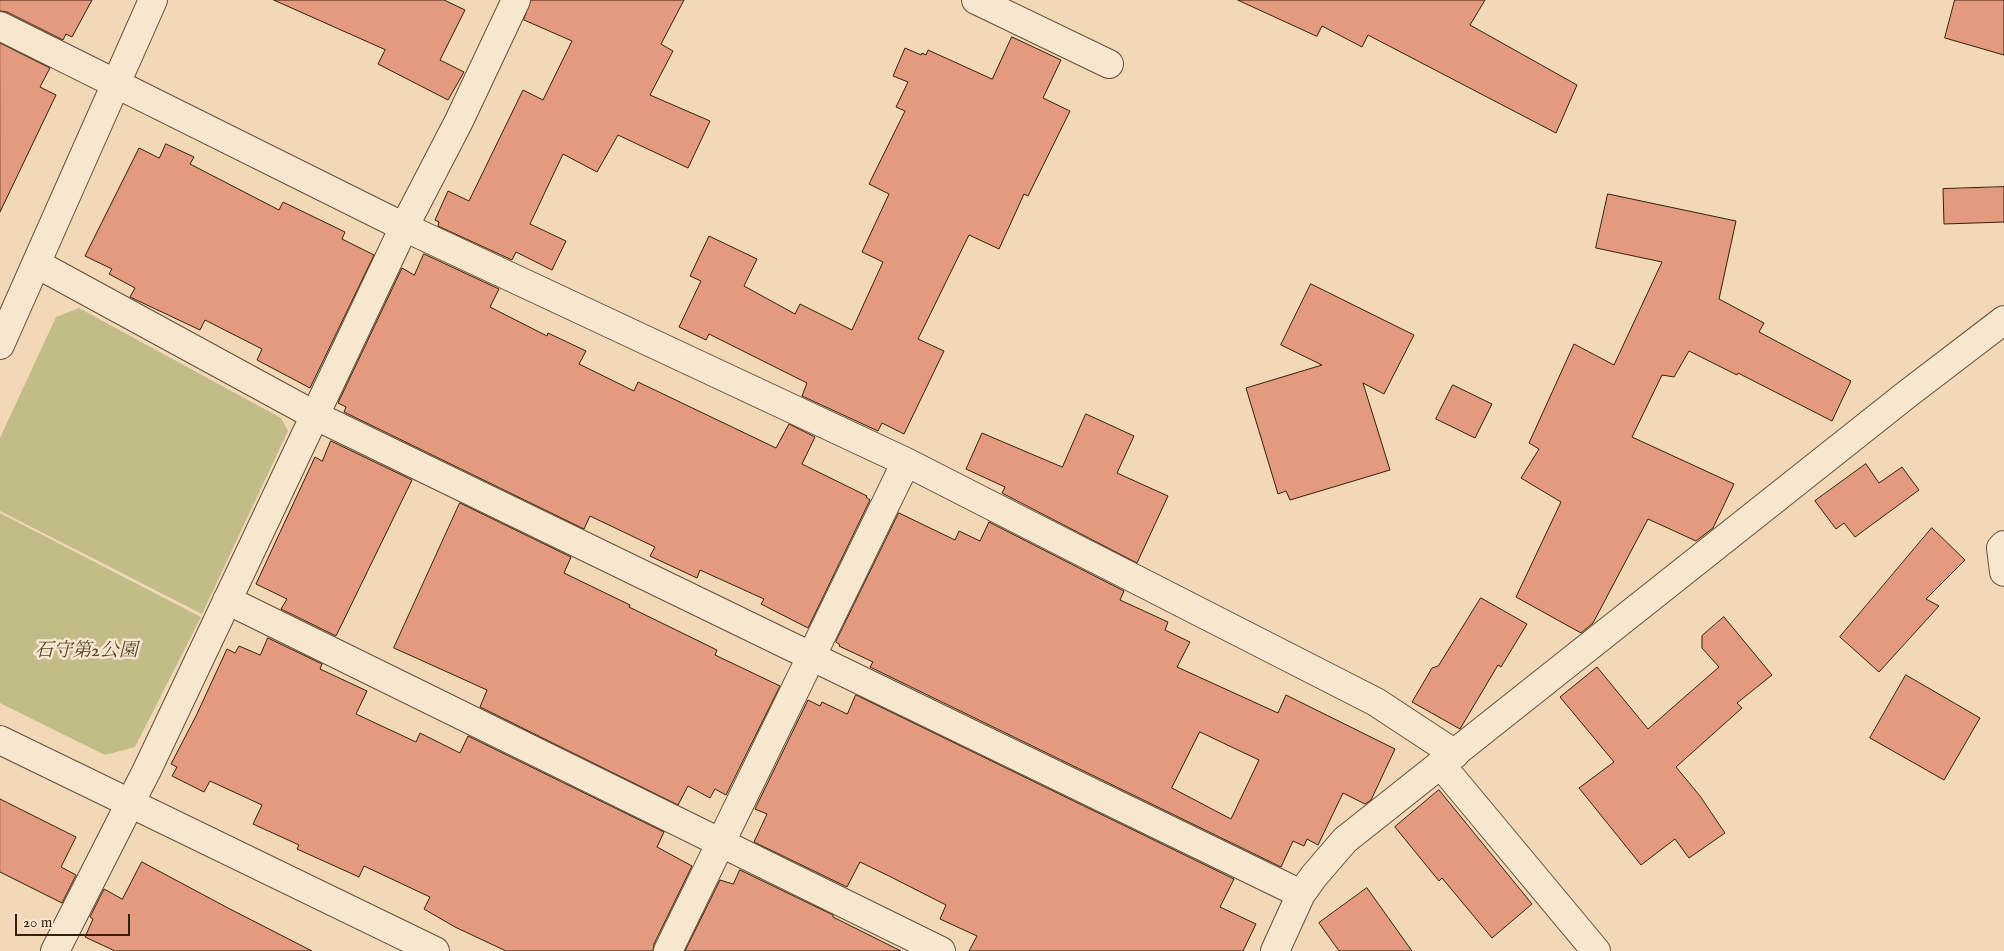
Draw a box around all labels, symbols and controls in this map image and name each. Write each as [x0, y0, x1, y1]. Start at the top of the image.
park label: 石守第2公園 [34, 641, 138, 663]
scale bar [18, 904, 132, 936]
text: 20 m [23, 913, 52, 932]

